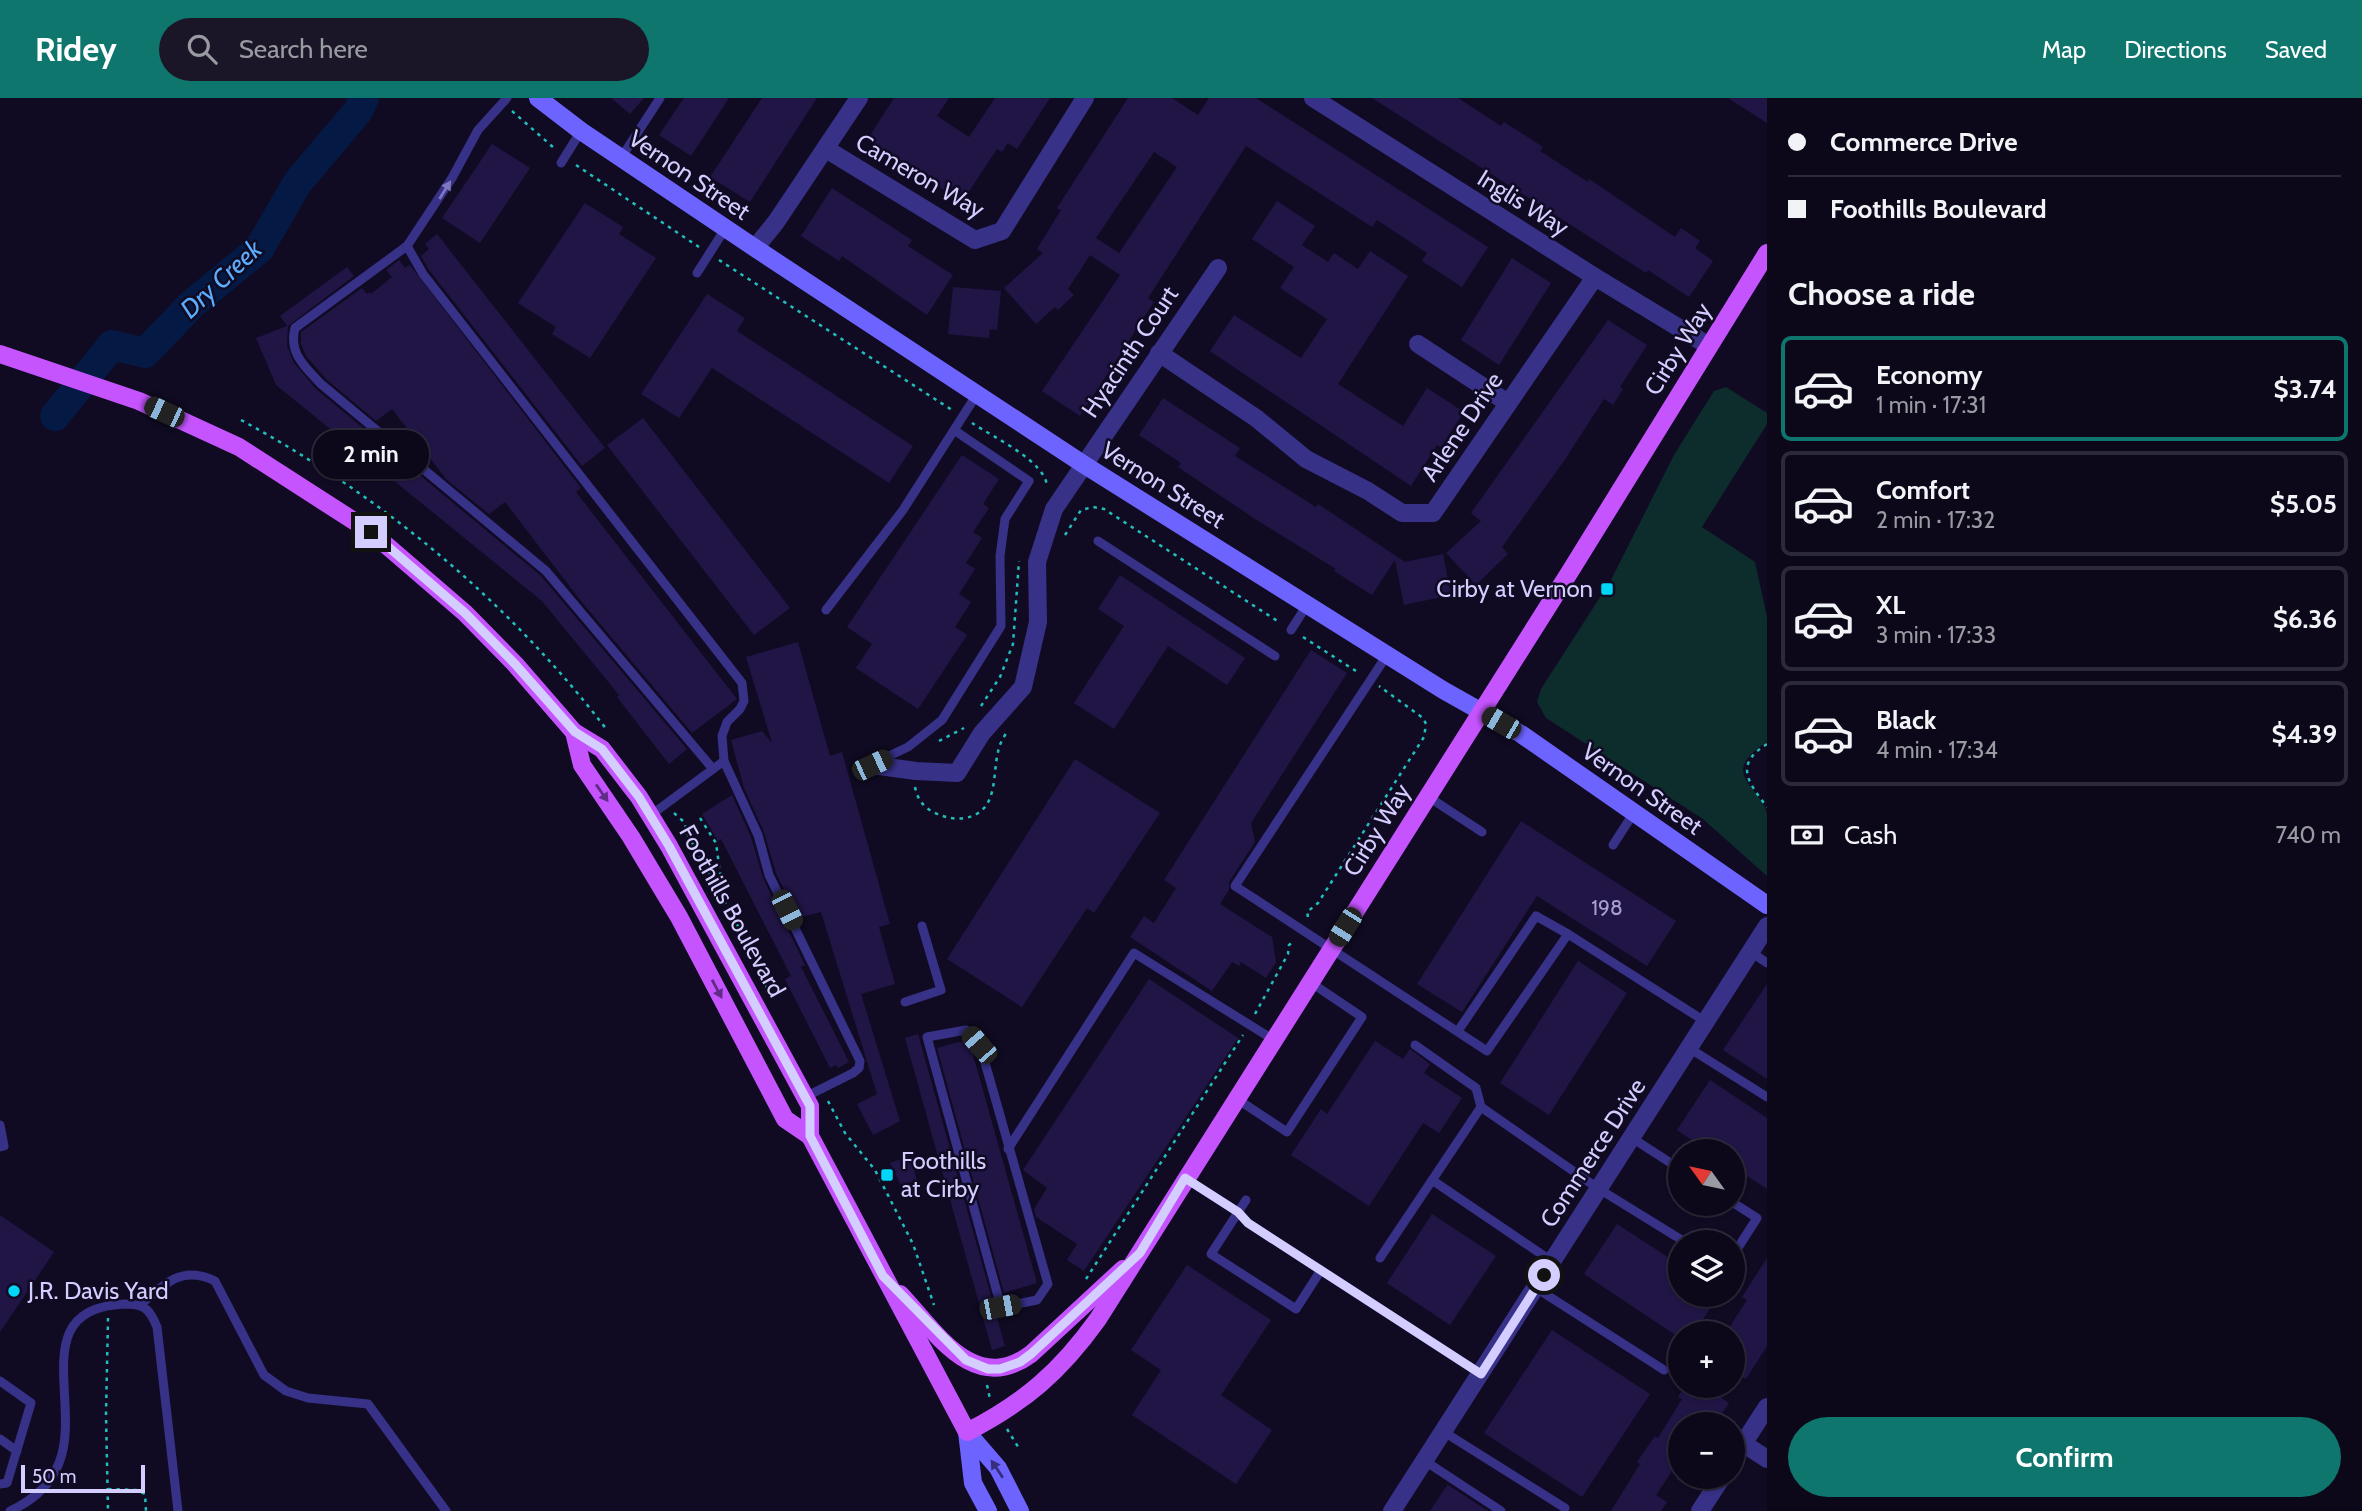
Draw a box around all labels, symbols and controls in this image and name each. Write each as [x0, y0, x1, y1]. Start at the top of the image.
search box [159, 18, 649, 81]
text: Ridey [35, 29, 117, 69]
icon: search [183, 30, 221, 68]
text: Search here [239, 33, 368, 65]
text: Map [2042, 35, 2086, 64]
text: Directions [2124, 35, 2227, 64]
text: Saved [2265, 35, 2327, 64]
street label: Vernon Street [623, 123, 755, 226]
text: Commerce Drive [1830, 126, 2018, 158]
street label: Cameron Way [851, 127, 990, 224]
street label: Inglis Way [1472, 163, 1574, 242]
one-way arrow [439, 180, 452, 199]
text: Foothills Boulevard [1830, 193, 2047, 225]
water label: Dry Creek [174, 233, 269, 325]
text: Choose a ride [1788, 274, 1975, 313]
street label: Hyacinth Court [1075, 281, 1184, 423]
street label: Cirby Way [1638, 297, 1717, 400]
icon: car [1792, 357, 1855, 420]
text: Economy [1876, 359, 1982, 391]
street label: Arlene Drive [1415, 367, 1509, 487]
text: $3.74 [2274, 373, 2337, 405]
text: 1 min · 17:31 [1876, 391, 1986, 419]
car [141, 394, 188, 430]
callout: 2 min [313, 430, 429, 480]
street label: Vernon Street [1096, 435, 1230, 534]
text: 2 min [343, 440, 399, 468]
icon: car [1792, 472, 1855, 535]
text: Comfort [1876, 474, 1970, 506]
text: $5.05 [2270, 488, 2337, 520]
text: 2 min · 17:32 [1876, 506, 1995, 534]
route end [355, 516, 387, 548]
place label: Cirby at Vernon [1436, 574, 1593, 603]
marker: Cirby at Vernon [1599, 581, 1615, 597]
icon: car [1792, 587, 1855, 650]
text: XL [1876, 589, 1905, 621]
text: $6.36 [2273, 603, 2337, 635]
text: 3 min · 17:33 [1876, 621, 1996, 649]
icon: car [1792, 702, 1855, 765]
car [1478, 703, 1525, 743]
text: Black [1876, 704, 1936, 736]
text: $4.39 [2271, 718, 2337, 750]
text: 4 min · 17:34 [1876, 736, 1998, 764]
street label: Vernon Street [1577, 737, 1708, 841]
car [849, 747, 896, 783]
street label: Cirby Way [1337, 778, 1416, 881]
one-way arrow [595, 784, 609, 802]
icon: cash [1788, 816, 1826, 854]
text: Cash [1844, 819, 1897, 851]
street label: Foothills Boulevard [673, 820, 792, 1002]
text: 740 m [2276, 821, 2341, 849]
car [769, 887, 806, 933]
house number: 198 [1591, 895, 1623, 920]
car [1325, 904, 1366, 950]
one-way arrow [711, 979, 723, 999]
car [958, 1022, 1001, 1068]
street label: Commerce Drive [1534, 1073, 1651, 1233]
north arrow [1668, 1139, 1745, 1216]
map controls [1668, 1139, 1745, 1489]
place label: Foothills at Cirby [901, 1146, 986, 1203]
marker: Foothills at Cirby [879, 1167, 895, 1183]
button: layers [1668, 1230, 1745, 1307]
route start [1528, 1259, 1560, 1291]
place label: J.R. Davis Yard [27, 1276, 169, 1305]
marker: J.R. Davis Yard [6, 1283, 22, 1299]
car [978, 1293, 1023, 1321]
button: + [1668, 1321, 1745, 1398]
button: − [1668, 1412, 1745, 1489]
button: Confirm [1788, 1417, 2341, 1497]
one-way arrow [990, 1460, 1004, 1478]
scale bar [21, 1462, 145, 1494]
text: 50 m [32, 1465, 76, 1488]

